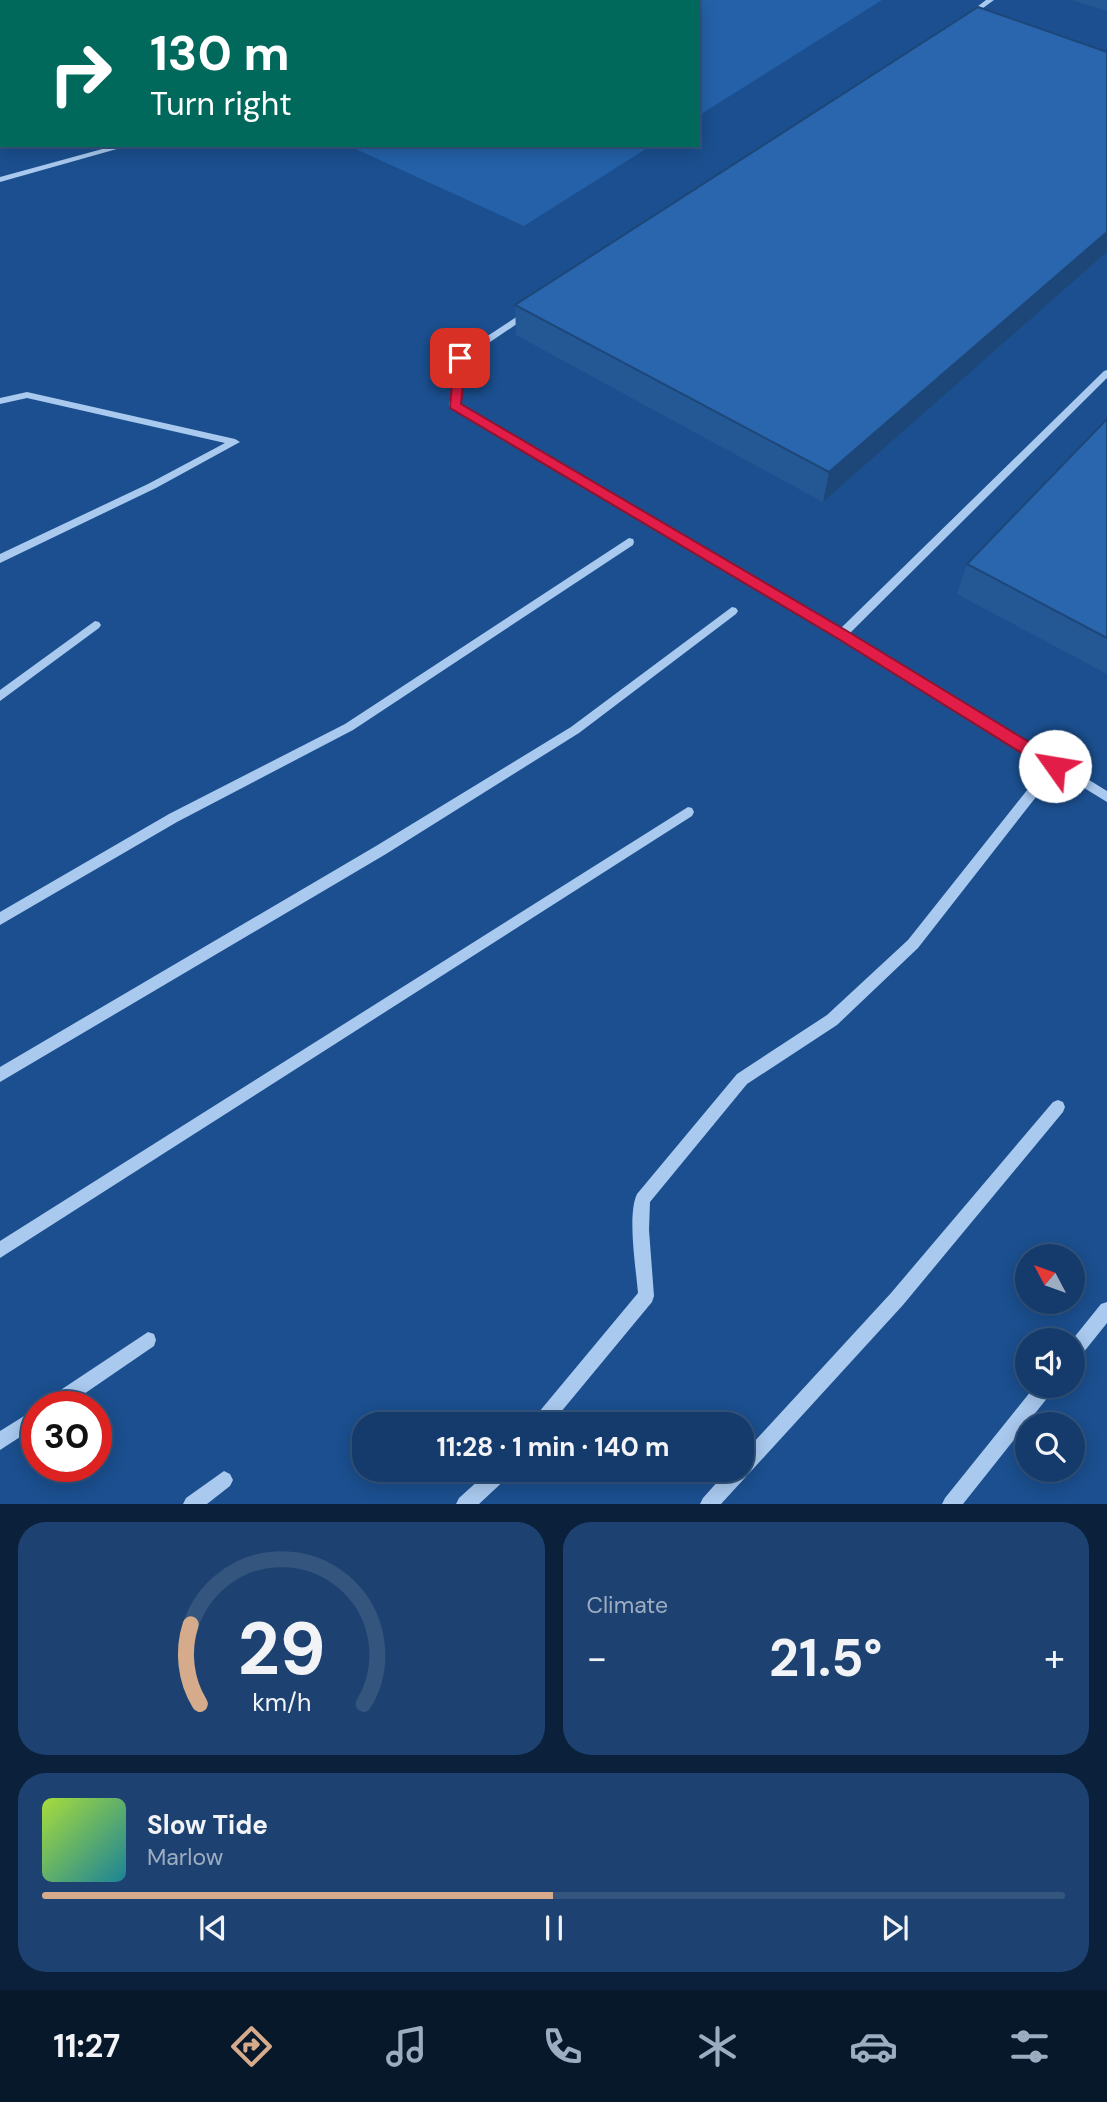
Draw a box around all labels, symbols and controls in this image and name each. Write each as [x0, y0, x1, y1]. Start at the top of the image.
text: 130 m [150, 21, 290, 85]
icon: right [35, 28, 126, 119]
text: Turn right [150, 83, 292, 125]
pin [430, 328, 490, 388]
icon: arrive [441, 339, 479, 377]
position arrow [1018, 729, 1092, 803]
north arrow [1015, 1244, 1085, 1314]
map controls [1015, 1244, 1085, 1482]
button: sound [1015, 1328, 1085, 1398]
speed limit sign: 30 [21, 1391, 112, 1482]
button: search [1015, 1412, 1085, 1482]
text: 11:28 · 1 min · 140 m [437, 1430, 669, 1464]
text: Climate [587, 1590, 668, 1620]
text: 29 [237, 1603, 325, 1698]
text: 21.5° [769, 1624, 882, 1692]
text: − [587, 1633, 607, 1683]
text: + [1044, 1633, 1065, 1683]
text: km/h [252, 1686, 311, 1719]
text: Slow Tide [147, 1808, 268, 1842]
text: Marlow [147, 1842, 223, 1872]
icon: previous [194, 1909, 232, 1947]
icon: pause [535, 1909, 573, 1947]
icon: next [876, 1909, 914, 1947]
icon: directions [227, 2022, 276, 2071]
icon: music [382, 2022, 431, 2071]
icon: phone [538, 2022, 587, 2071]
icon: climate [693, 2022, 742, 2071]
icon: car [849, 2022, 898, 2071]
icon: filters [1005, 2022, 1054, 2071]
text: 11:27 [53, 2025, 120, 2067]

